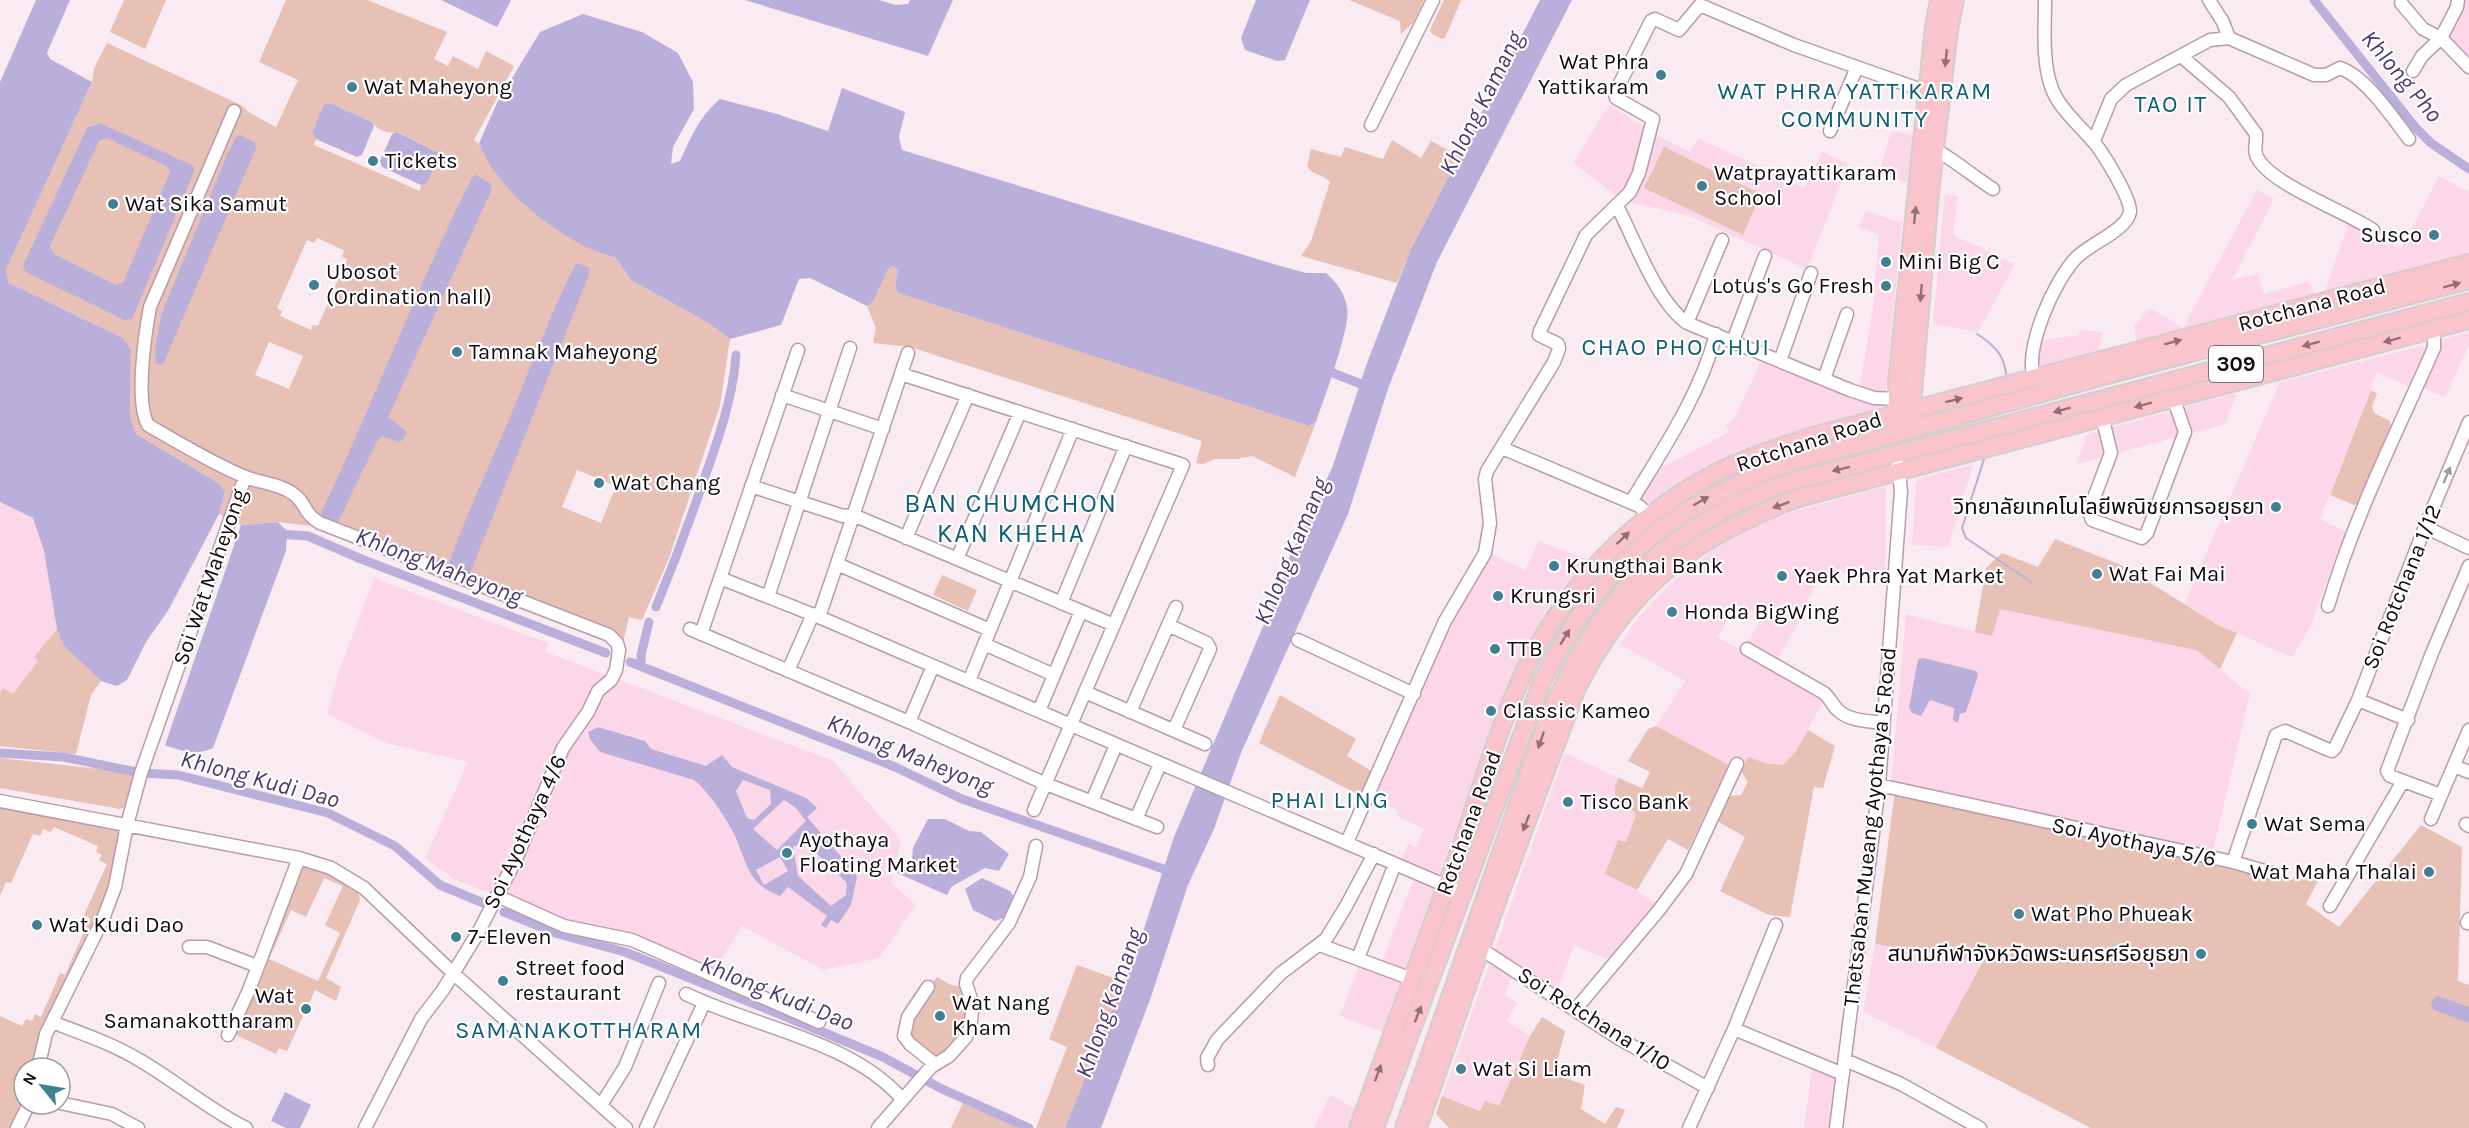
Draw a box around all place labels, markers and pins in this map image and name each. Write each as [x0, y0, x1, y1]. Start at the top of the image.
place label: Wat Phra Yattikaram [1538, 49, 1649, 100]
marker: Wat Phra Yattikaram [1654, 68, 1668, 82]
place label: Wat Maheyong [364, 74, 512, 100]
marker: Wat Maheyong [345, 80, 359, 94]
place label: Tickets [385, 148, 457, 174]
marker: Tickets [366, 154, 380, 168]
place label: Watprayattikaram School [1714, 160, 1897, 211]
marker: Watprayattikaram School [1695, 179, 1709, 193]
place label: Wat Sika Samut [125, 191, 287, 217]
marker: Wat Sika Samut [106, 197, 120, 211]
place label: Susco [2360, 222, 2422, 248]
marker: Susco [2427, 228, 2441, 242]
place label: Mini Big C [1898, 249, 2000, 275]
marker: Mini Big C [1879, 255, 1893, 269]
place label: Ubosot (Ordination hall) [326, 259, 492, 310]
place label: Lotus's Go Fresh [1712, 273, 1874, 299]
marker: Ubosot (Ordination hall) [307, 278, 321, 292]
marker: Lotus's Go Fresh [1879, 279, 1893, 293]
place label: Tamnak Maheyong [469, 339, 658, 365]
marker: Tamnak Maheyong [450, 345, 464, 359]
place label: Wat Chang [611, 470, 721, 496]
marker: Wat Chang [592, 476, 606, 490]
place label: วิทยาลัยเทคโนโลยีพณิชยการอยุธยา [1952, 494, 2264, 520]
marker: วิทยาลัยเทคโนโลยีพณิชยการอยุธยา [2269, 500, 2283, 514]
place label: Krungthai Bank [1566, 553, 1723, 579]
marker: Krungthai Bank [1547, 559, 1561, 573]
place label: Wat Fai Mai [2109, 561, 2226, 587]
place label: Yaek Phra Yat Market [1794, 563, 2004, 589]
marker: Wat Fai Mai [2090, 567, 2104, 581]
marker: Yaek Phra Yat Market [1775, 569, 1789, 583]
place label: Krungsri [1510, 583, 1596, 609]
marker: Krungsri [1491, 589, 1505, 603]
place label: Honda BigWing [1684, 599, 1840, 625]
marker: Honda BigWing [1665, 605, 1679, 619]
place label: TTB [1507, 636, 1543, 662]
marker: TTB [1488, 642, 1502, 656]
place label: Classic Kameo [1503, 698, 1650, 724]
marker: Classic Kameo [1484, 704, 1498, 718]
place label: Tisco Bank [1580, 789, 1689, 815]
marker: Tisco Bank [1561, 795, 1575, 809]
place label: Wat Sema [2264, 811, 2366, 837]
marker: Wat Sema [2245, 817, 2259, 831]
place label: Ayothaya Floating Market [799, 827, 957, 878]
marker: Ayothaya Floating Market [780, 846, 794, 860]
place label: Wat Maha Thalai [2250, 859, 2417, 885]
marker: Wat Maha Thalai [2422, 865, 2436, 879]
place label: Wat Pho Phueak [2031, 901, 2193, 927]
marker: Wat Pho Phueak [2012, 907, 2026, 921]
place label: Wat Kudi Dao [49, 912, 184, 938]
marker: Wat Kudi Dao [30, 918, 44, 932]
place label: 7-Eleven [468, 924, 551, 950]
marker: 7-Eleven [449, 930, 463, 944]
place label: สนามกีฬาจังหวัดพระนครศรีอยุธยา [1887, 941, 2189, 967]
marker: สนามกีฬาจังหวัดพระนครศรีอยุธยา [2194, 947, 2208, 961]
place label: Street food restaurant [515, 955, 625, 1006]
marker: Street food restaurant [496, 974, 510, 988]
place label: Wat Samanakottharam [104, 983, 294, 1034]
place label: Wat Nang Kham [952, 990, 1050, 1041]
marker: Wat Samanakottharam [299, 1002, 313, 1016]
marker: Wat Nang Kham [933, 1009, 947, 1023]
place label: Wat Si Liam [1473, 1056, 1592, 1082]
marker: Wat Si Liam [1454, 1062, 1468, 1076]

